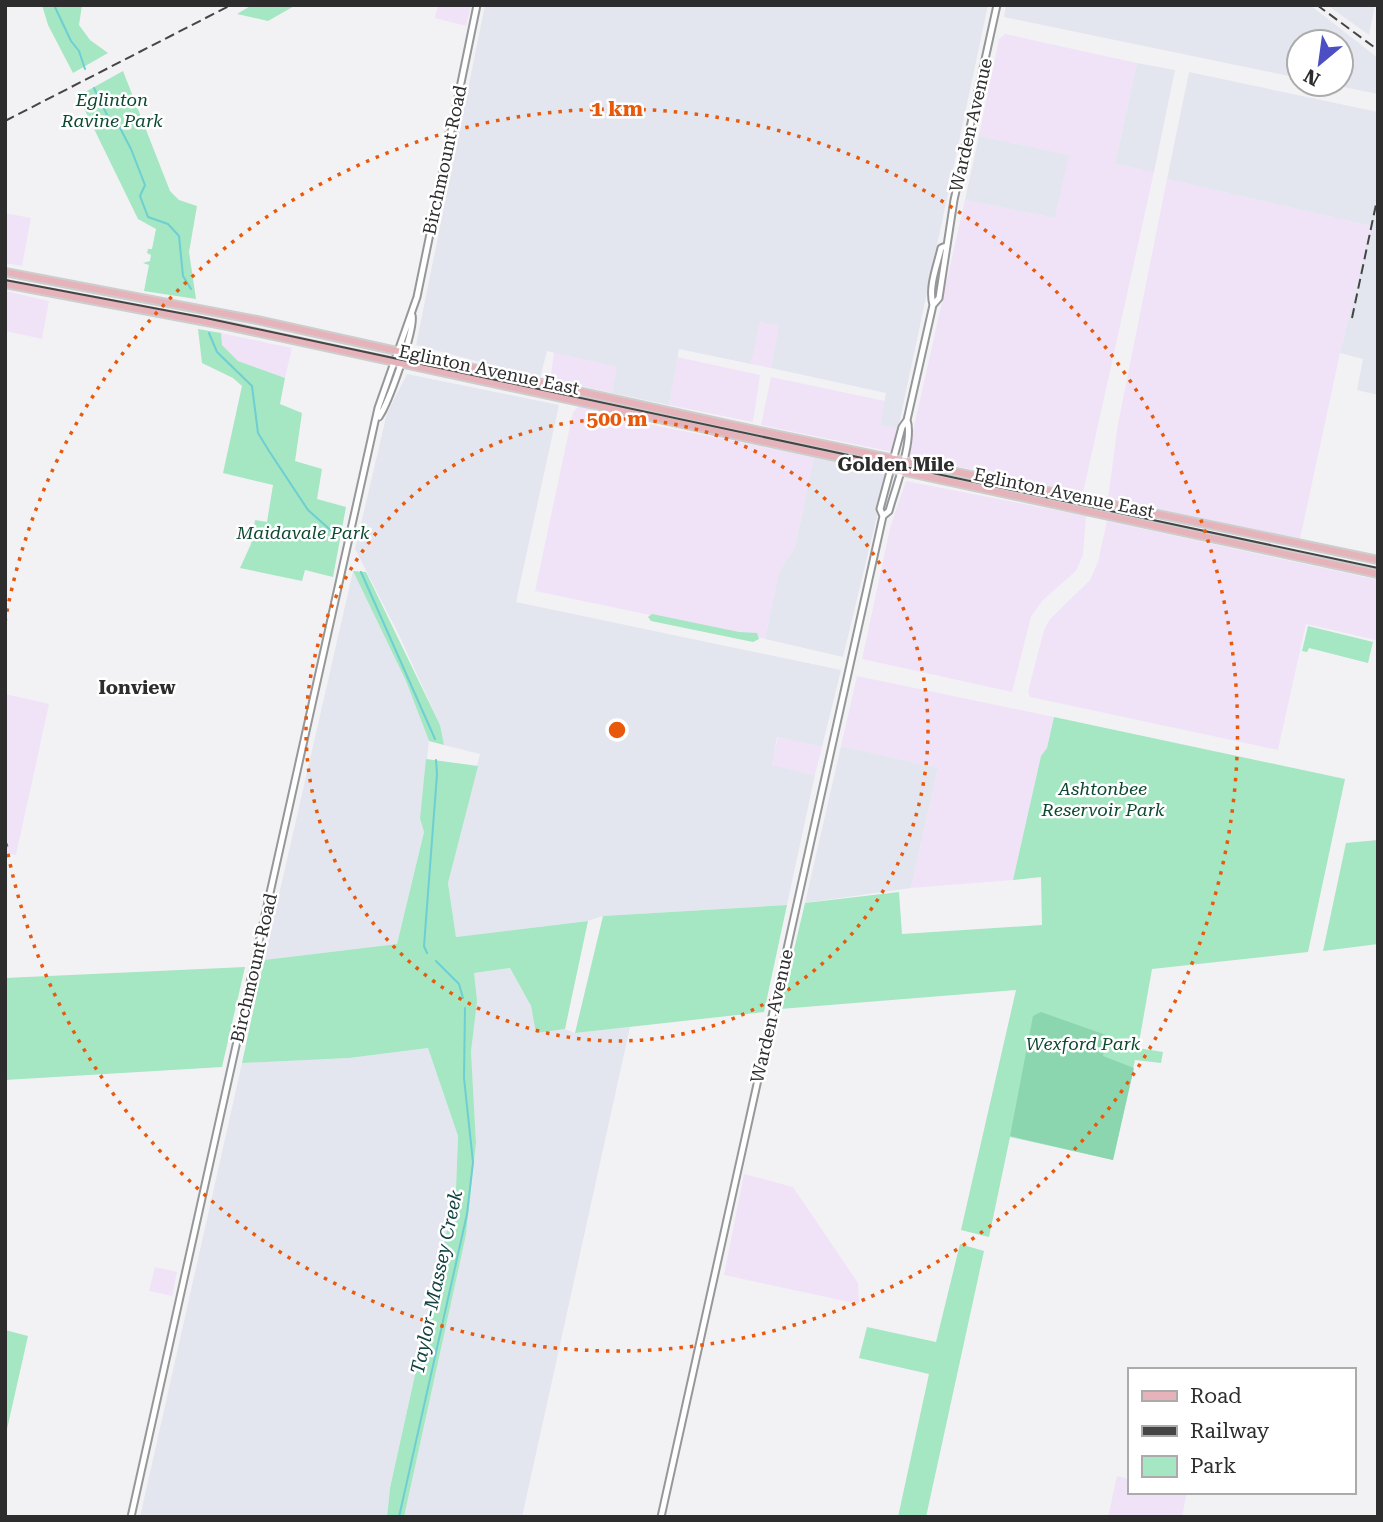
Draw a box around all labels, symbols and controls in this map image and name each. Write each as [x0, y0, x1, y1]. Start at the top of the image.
north arrow [1285, 28, 1355, 98]
street label: Warden Avenue [945, 56, 996, 194]
text: N [1300, 64, 1324, 91]
street label: Birchmount Road [418, 83, 471, 237]
park label: Eglinton Ravine Park [60, 89, 163, 131]
text: 1 km [591, 97, 643, 121]
street label: Eglinton Avenue East [397, 340, 582, 399]
text: 500 m [587, 407, 647, 431]
district label: Golden Mile [838, 453, 954, 476]
street label: Eglinton Avenue East [972, 463, 1157, 522]
park label: Maidavale Park [235, 522, 370, 543]
district label: Ionview [99, 676, 176, 699]
centre of rings [605, 718, 629, 742]
park label: Ashtonbee Reservoir Park [1040, 778, 1165, 820]
street label: Birchmount Road [226, 891, 281, 1045]
street label: Warden Avenue [746, 947, 797, 1085]
park label: Wexford Park [1026, 1033, 1141, 1054]
water label: Taylor-Massey Creek [406, 1187, 467, 1376]
legend [1128, 1368, 1355, 1494]
text: Road [1190, 1384, 1242, 1408]
text: Railway [1190, 1419, 1270, 1443]
text: Park [1190, 1454, 1236, 1478]

